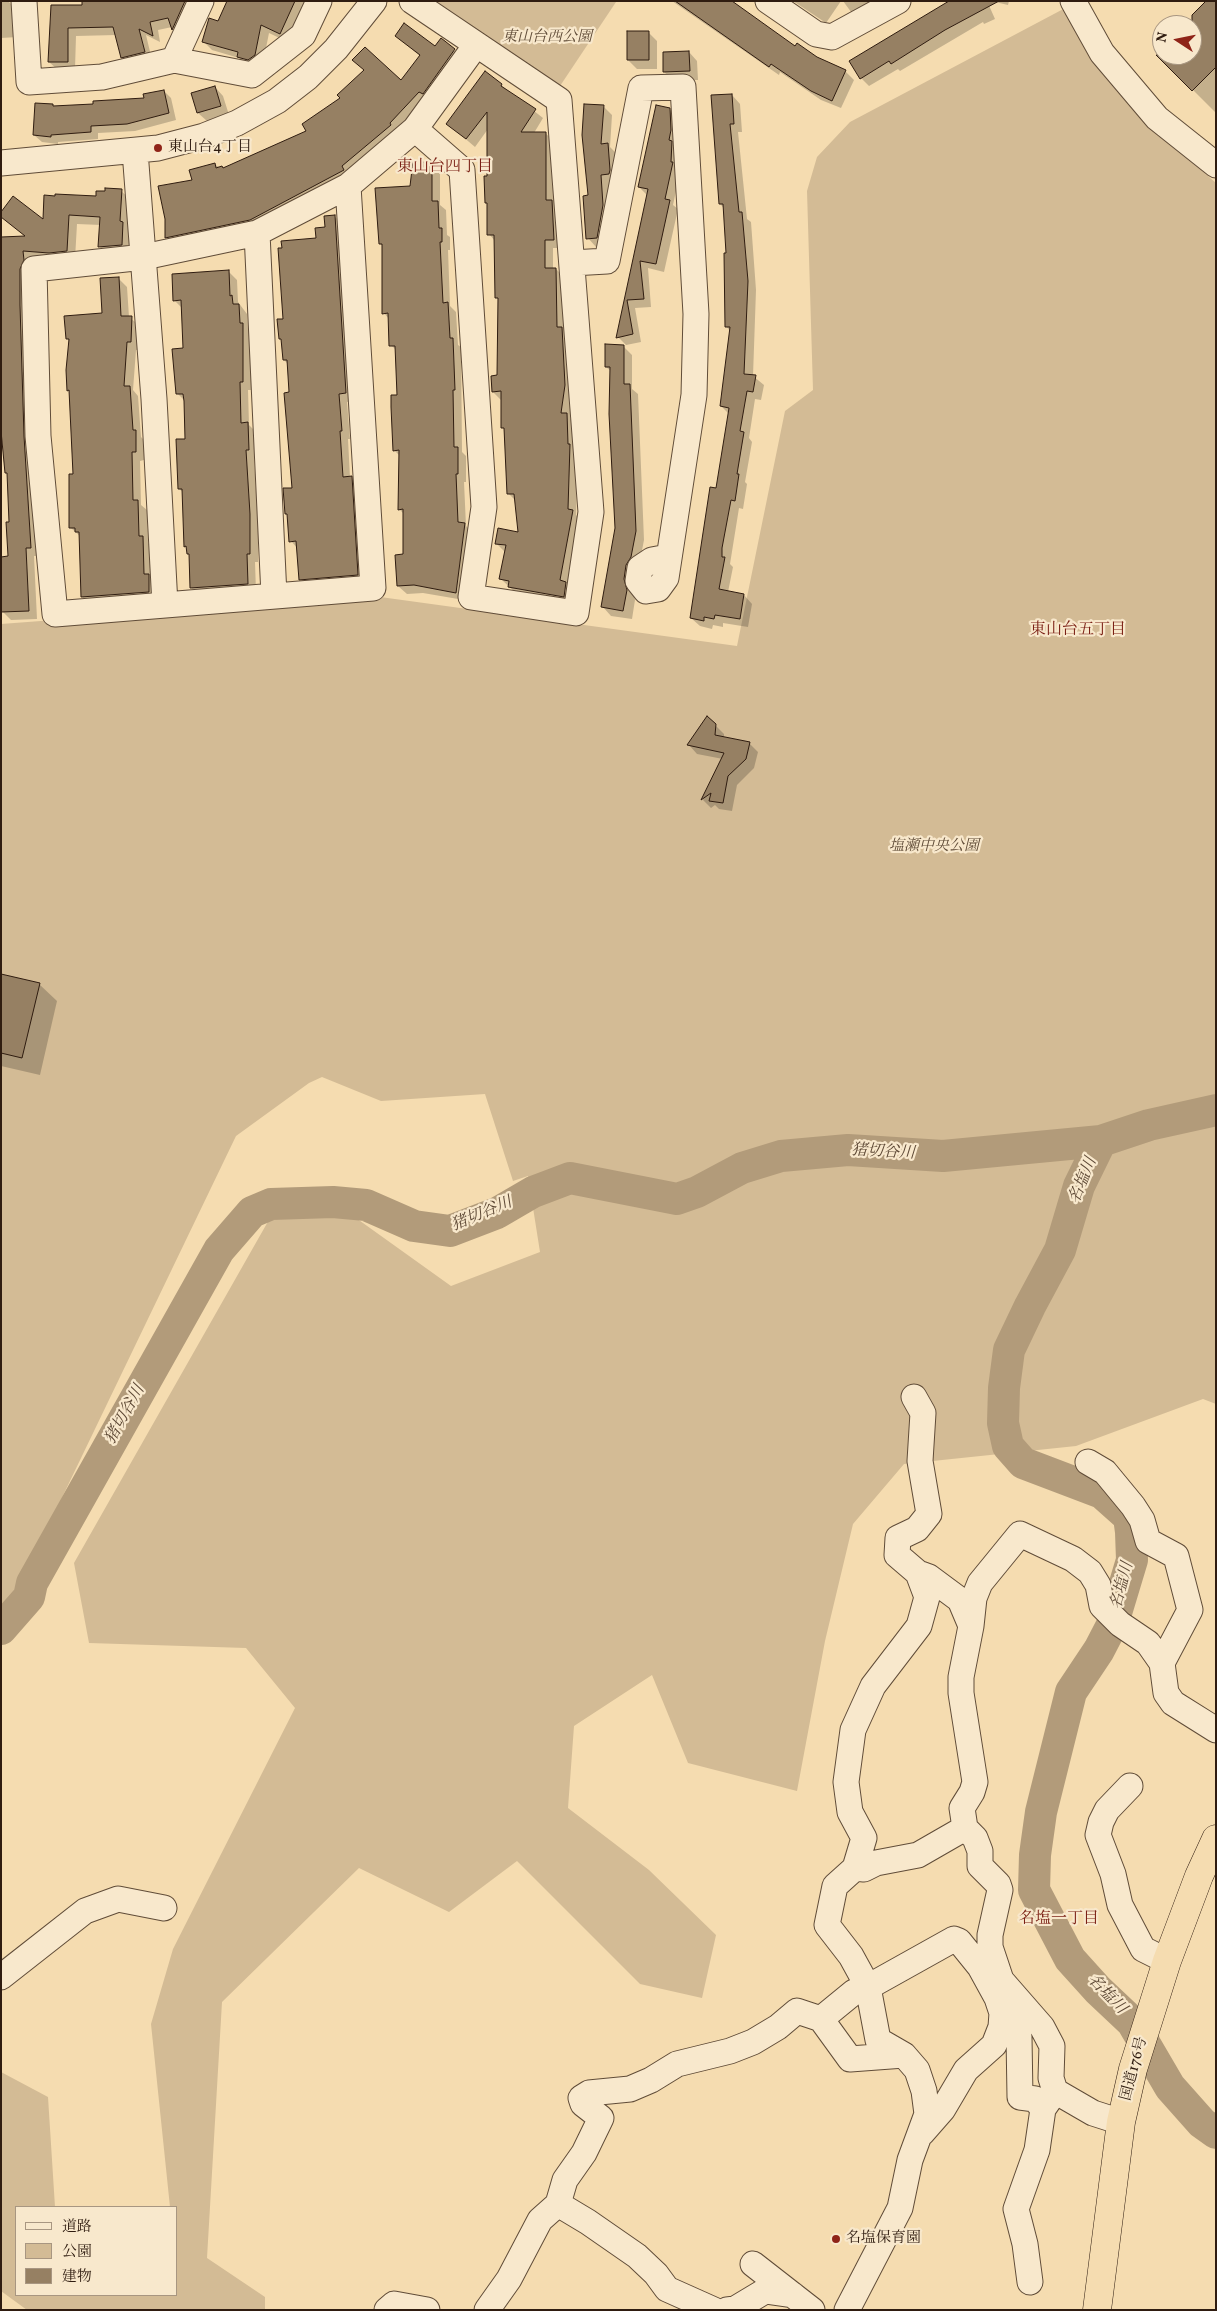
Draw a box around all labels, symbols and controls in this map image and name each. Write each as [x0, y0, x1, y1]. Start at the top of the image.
north arrow [1152, 15, 1202, 65]
park label: 東山台西公園 [502, 29, 592, 47]
text: N [1152, 30, 1173, 44]
place label: 東山台4丁目 [168, 139, 252, 157]
marker: 東山台4丁目 [152, 142, 164, 154]
district label: 東山台四丁目 [397, 158, 493, 178]
district label: 東山台五丁目 [1030, 621, 1126, 641]
park label: 塩瀬中央公園 [889, 838, 979, 856]
water label: 猪切谷川 [851, 1142, 915, 1164]
water label: 名塩川 [1066, 1155, 1102, 1207]
water label: 猪切谷川 [449, 1194, 515, 1236]
water label: 猪切谷川 [102, 1382, 150, 1448]
water label: 名塩川 [1108, 1560, 1138, 1612]
district label: 名塩一丁目 [1019, 1910, 1099, 1930]
water label: 名塩川 [1082, 1971, 1130, 2019]
street label: 国道176号 [1118, 2035, 1152, 2103]
legend [15, 2206, 178, 2296]
text: 道路 [62, 2217, 92, 2238]
place label: 名塩保育園 [846, 2230, 921, 2248]
marker: 名塩保育園 [830, 2233, 842, 2245]
text: 公園 [62, 2242, 92, 2263]
text: 建物 [62, 2267, 92, 2288]

